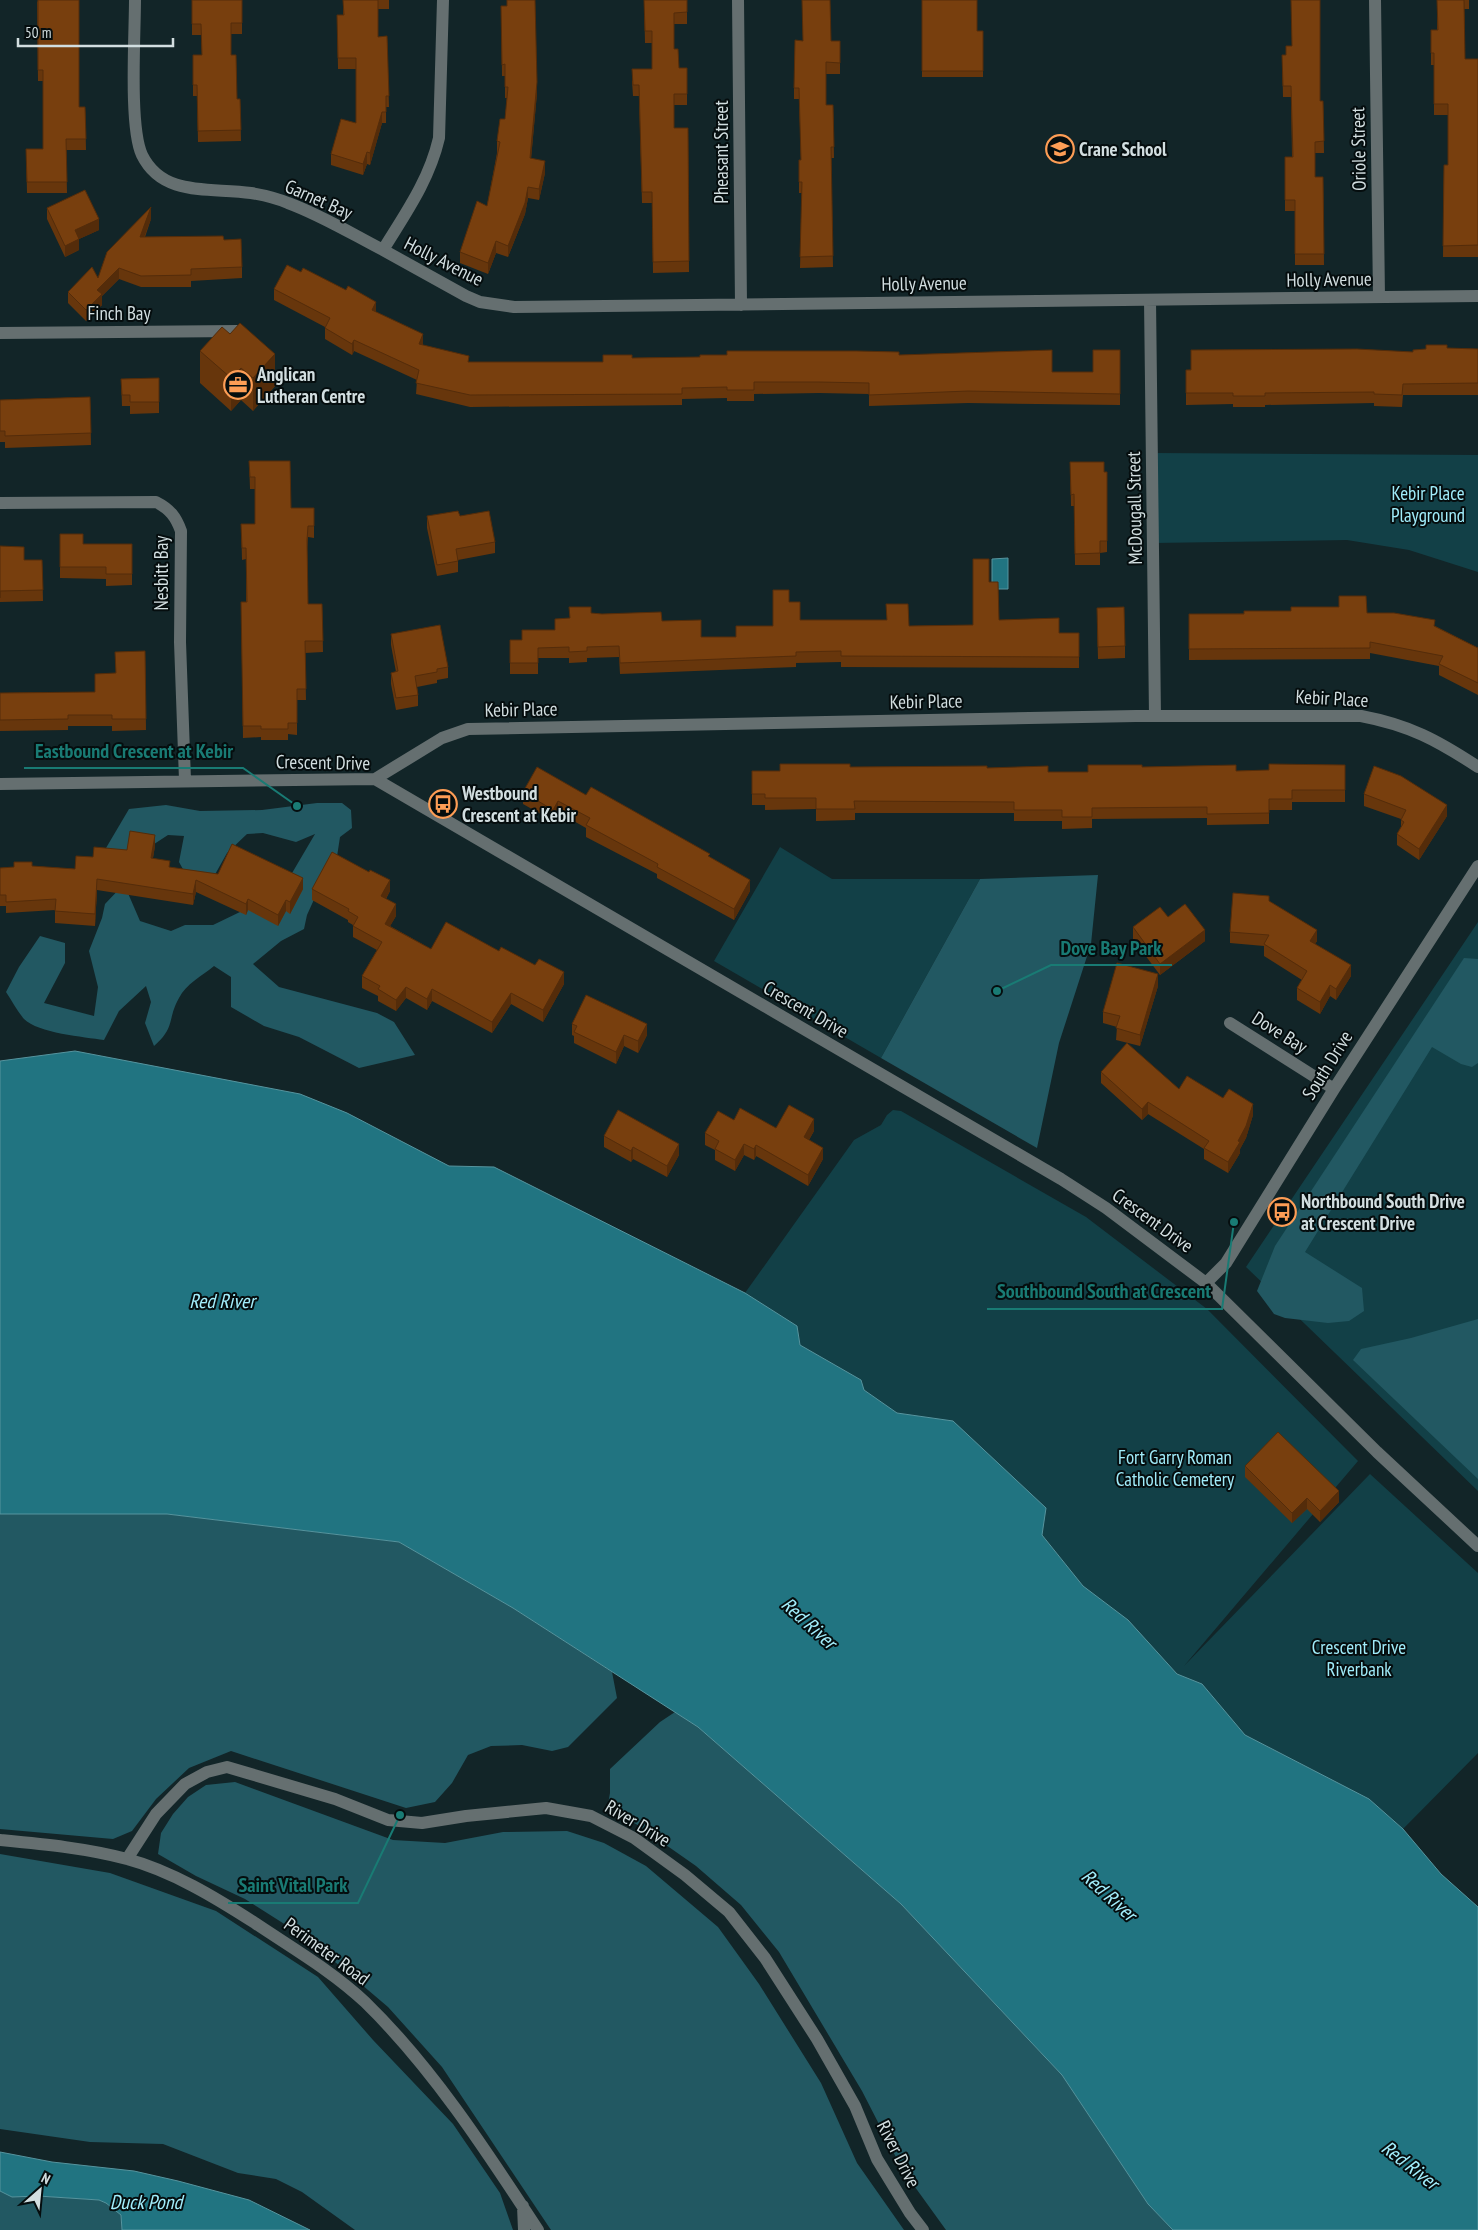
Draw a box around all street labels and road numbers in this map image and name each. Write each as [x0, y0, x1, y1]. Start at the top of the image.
street label: Pheasant Street [709, 100, 733, 204]
street label: Oriole Street [1345, 106, 1371, 191]
street label: Garnet Bay [282, 174, 357, 225]
street label: Holly Avenue [401, 231, 488, 291]
street label: Holly Avenue [1286, 266, 1372, 292]
street label: Holly Avenue [881, 270, 967, 296]
street label: Finch Bay [87, 301, 151, 325]
street label: McDougall Street [1121, 450, 1147, 565]
street label: Nesbitt Bay [149, 535, 173, 611]
street label: Kebir Place [1295, 684, 1369, 712]
street label: Kebir Place [889, 688, 963, 714]
street label: Kebir Place [484, 696, 558, 722]
street label: Crescent Drive [276, 749, 371, 775]
street label: Crescent Drive [759, 975, 853, 1043]
street label: Dove Bay [1248, 1006, 1313, 1059]
street label: South Drive [1296, 1026, 1358, 1104]
street label: Crescent Drive [1108, 1183, 1198, 1258]
street label: River Drive [601, 1794, 675, 1852]
street label: Perimeter Road [280, 1912, 374, 1990]
street label: River Drive [872, 2116, 926, 2192]

